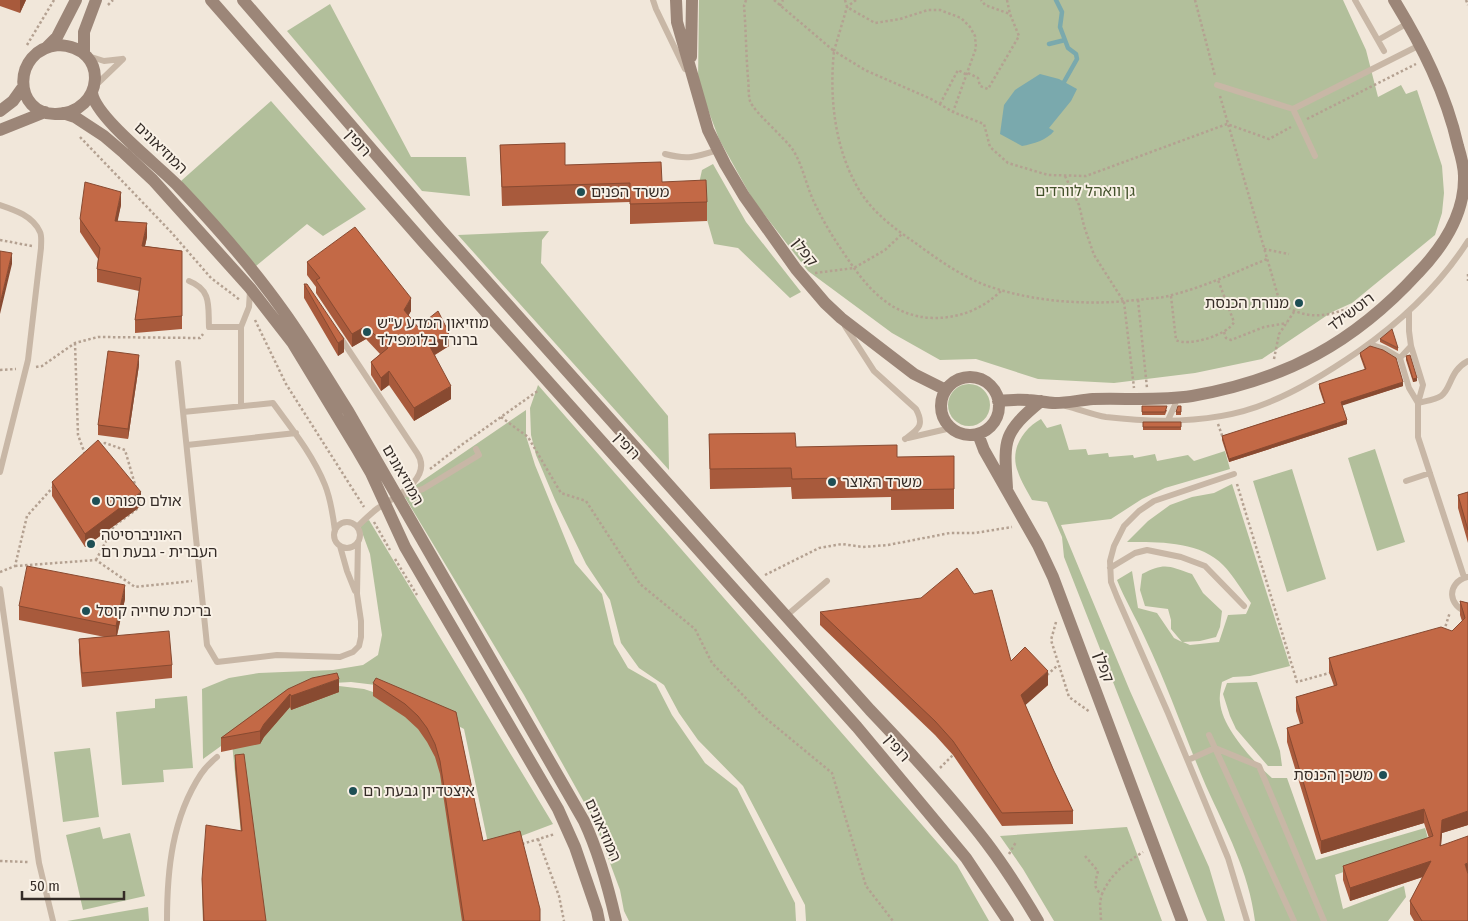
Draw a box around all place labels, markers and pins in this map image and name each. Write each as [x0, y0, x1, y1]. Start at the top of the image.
place label: משרד הפנים [591, 183, 669, 201]
marker: משרד הפנים [575, 186, 587, 198]
place label: מנורת הכנסת [1205, 294, 1289, 312]
marker: מנורת הכנסת [1293, 297, 1305, 309]
place label: מוזיאון המדע ע"ש ברנרד בלומפילד [377, 314, 489, 349]
marker: מוזיאון המדע ע"ש ברנרד בלומפילד [361, 326, 373, 338]
place label: משרד האוצר [842, 473, 922, 491]
marker: משרד האוצר [826, 476, 838, 488]
place label: אולם ספורט [106, 492, 181, 510]
marker: אולם ספורט [90, 495, 102, 507]
place label: האוניברסיטה העברית - גבעת רם [101, 526, 217, 561]
marker: האוניברסיטה העברית - גבעת רם [85, 538, 97, 550]
place label: בריכת שחייה קוסל [96, 602, 212, 620]
marker: בריכת שחייה קוסל [80, 605, 92, 617]
place label: משכן הכנסת [1294, 766, 1373, 784]
marker: משכן הכנסת [1377, 769, 1389, 781]
place label: איצטדיון גבעת רם [363, 782, 475, 800]
marker: איצטדיון גבעת רם [347, 785, 359, 797]

